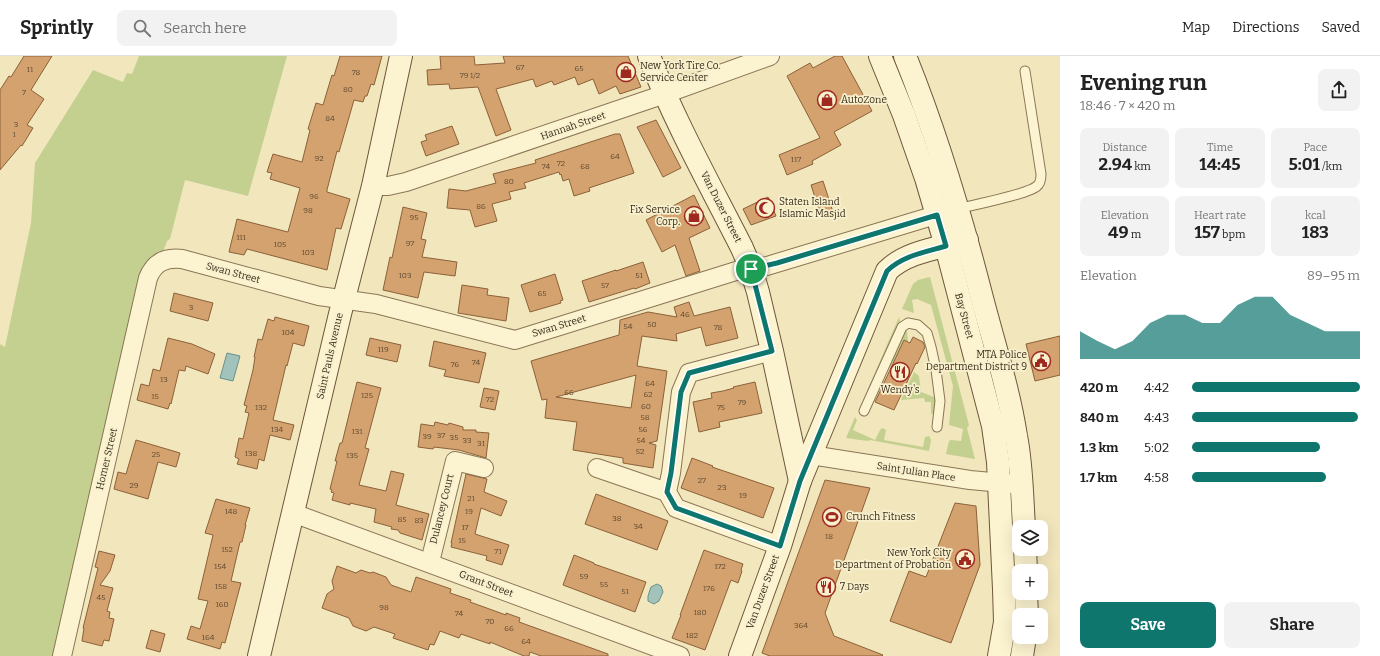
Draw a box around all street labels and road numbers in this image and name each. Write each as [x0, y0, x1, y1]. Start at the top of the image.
street label: Hannah Street [539, 109, 607, 143]
street label: Van Duzer Street [698, 170, 744, 245]
street label: Swan Street [205, 260, 262, 286]
street label: Bay Street [952, 292, 976, 341]
street label: Saint Pauls Avenue [314, 312, 346, 400]
street label: Swan Street [531, 312, 588, 340]
street label: Homer Street [94, 426, 120, 491]
street label: Saint Julian Place [876, 460, 956, 484]
street label: Dulancey Court [428, 473, 457, 545]
street label: Van Duzer Street [744, 553, 782, 631]
street label: Grant Street [457, 568, 515, 600]

